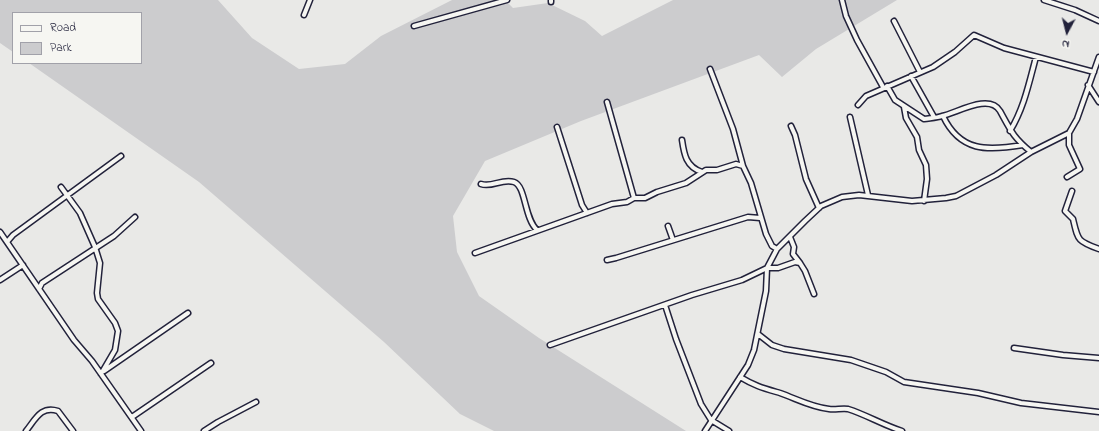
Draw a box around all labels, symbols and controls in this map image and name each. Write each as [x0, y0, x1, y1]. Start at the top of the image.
legend [12, 12, 142, 64]
north arrow [1047, 12, 1087, 52]
text: Road [50, 19, 76, 37]
text: N [1061, 36, 1070, 52]
text: Park [50, 39, 72, 57]

